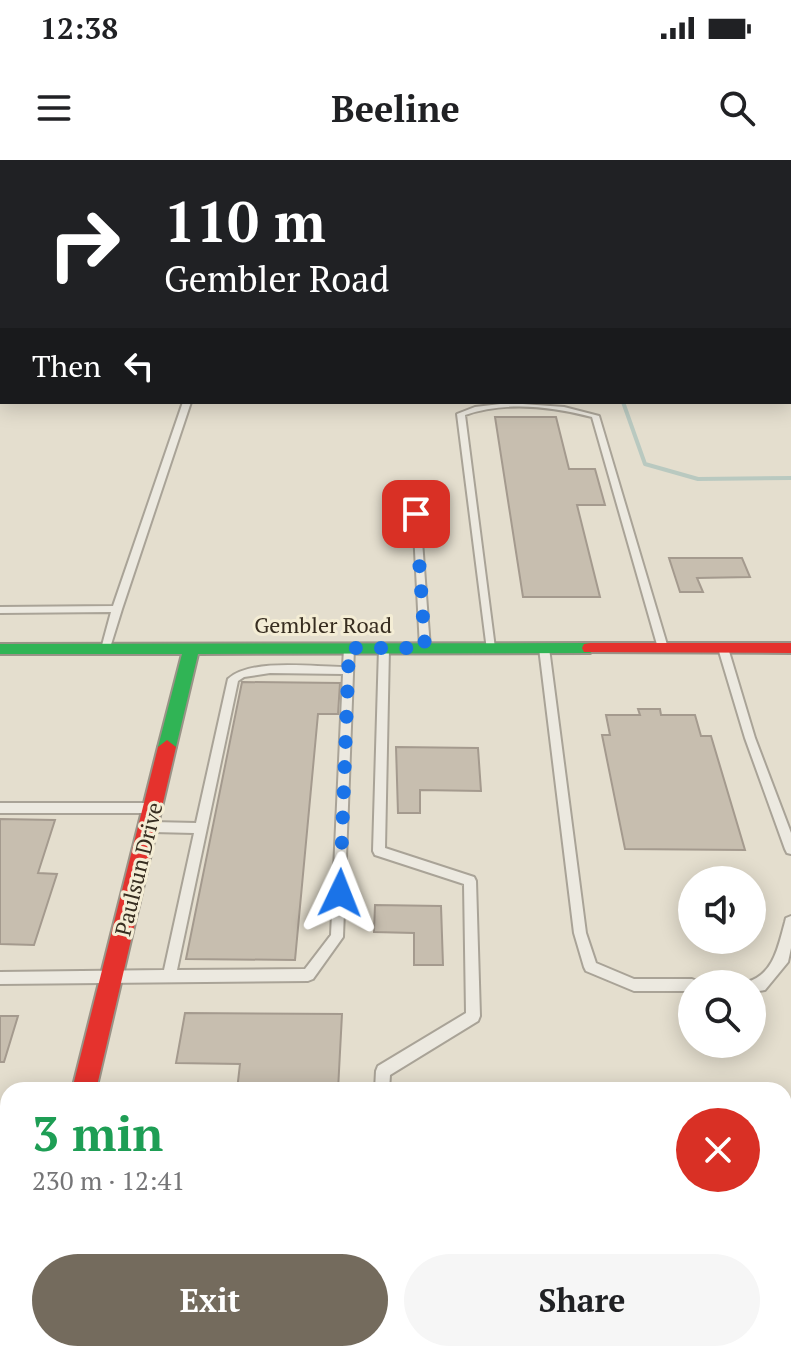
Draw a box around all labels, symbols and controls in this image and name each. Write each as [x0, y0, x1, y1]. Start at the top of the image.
text: 12:38 [40, 8, 118, 48]
text: Beeline [331, 85, 460, 132]
icon: menu [32, 86, 76, 130]
icon: search [715, 86, 759, 130]
text: 110 m [164, 184, 326, 258]
icon: right [32, 192, 136, 296]
text: Gembler Road [164, 255, 389, 302]
icon: left [117, 344, 161, 388]
text: Then [32, 346, 101, 386]
pin [382, 480, 450, 548]
icon: arrive [394, 492, 438, 536]
street label: Gembler Road [254, 610, 392, 639]
street label: Paulsun Drive [107, 799, 169, 939]
position arrow [298, 851, 382, 935]
map controls [678, 866, 766, 1058]
button: sound [678, 866, 766, 954]
button: search [678, 970, 766, 1058]
text: 3 min [32, 1101, 163, 1165]
button: close [676, 1108, 760, 1192]
text: 230 m · 12:41 [32, 1163, 185, 1197]
button: Exit [32, 1254, 388, 1346]
button: Share [404, 1254, 760, 1346]

